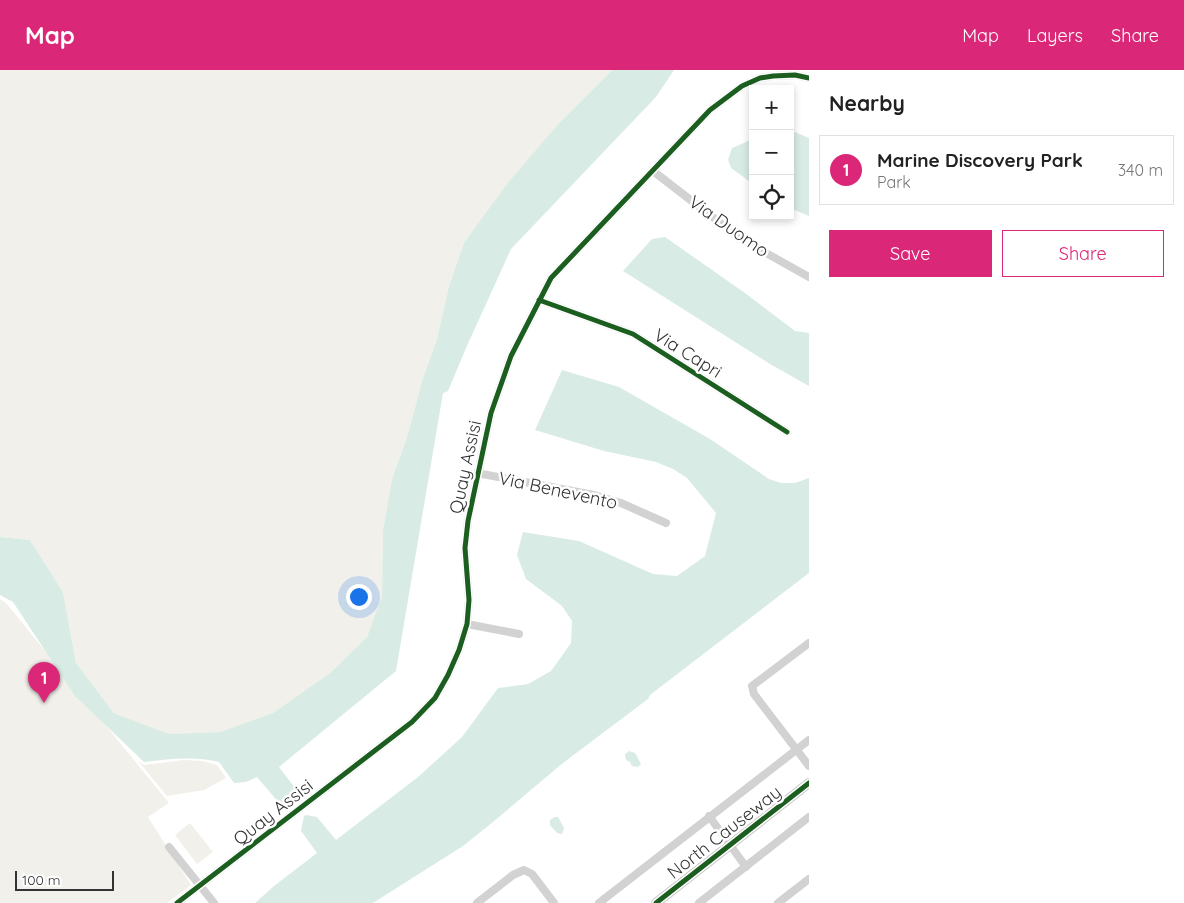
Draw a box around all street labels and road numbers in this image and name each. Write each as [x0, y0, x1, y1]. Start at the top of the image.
street label: Via Duomo [684, 190, 774, 262]
street label: Via Capri [650, 323, 726, 383]
street label: Quay Assisi [444, 418, 486, 516]
street label: Via Benevento [496, 466, 620, 514]
street label: Quay Assisi [229, 774, 317, 850]
street label: North Causeway [662, 780, 786, 884]

